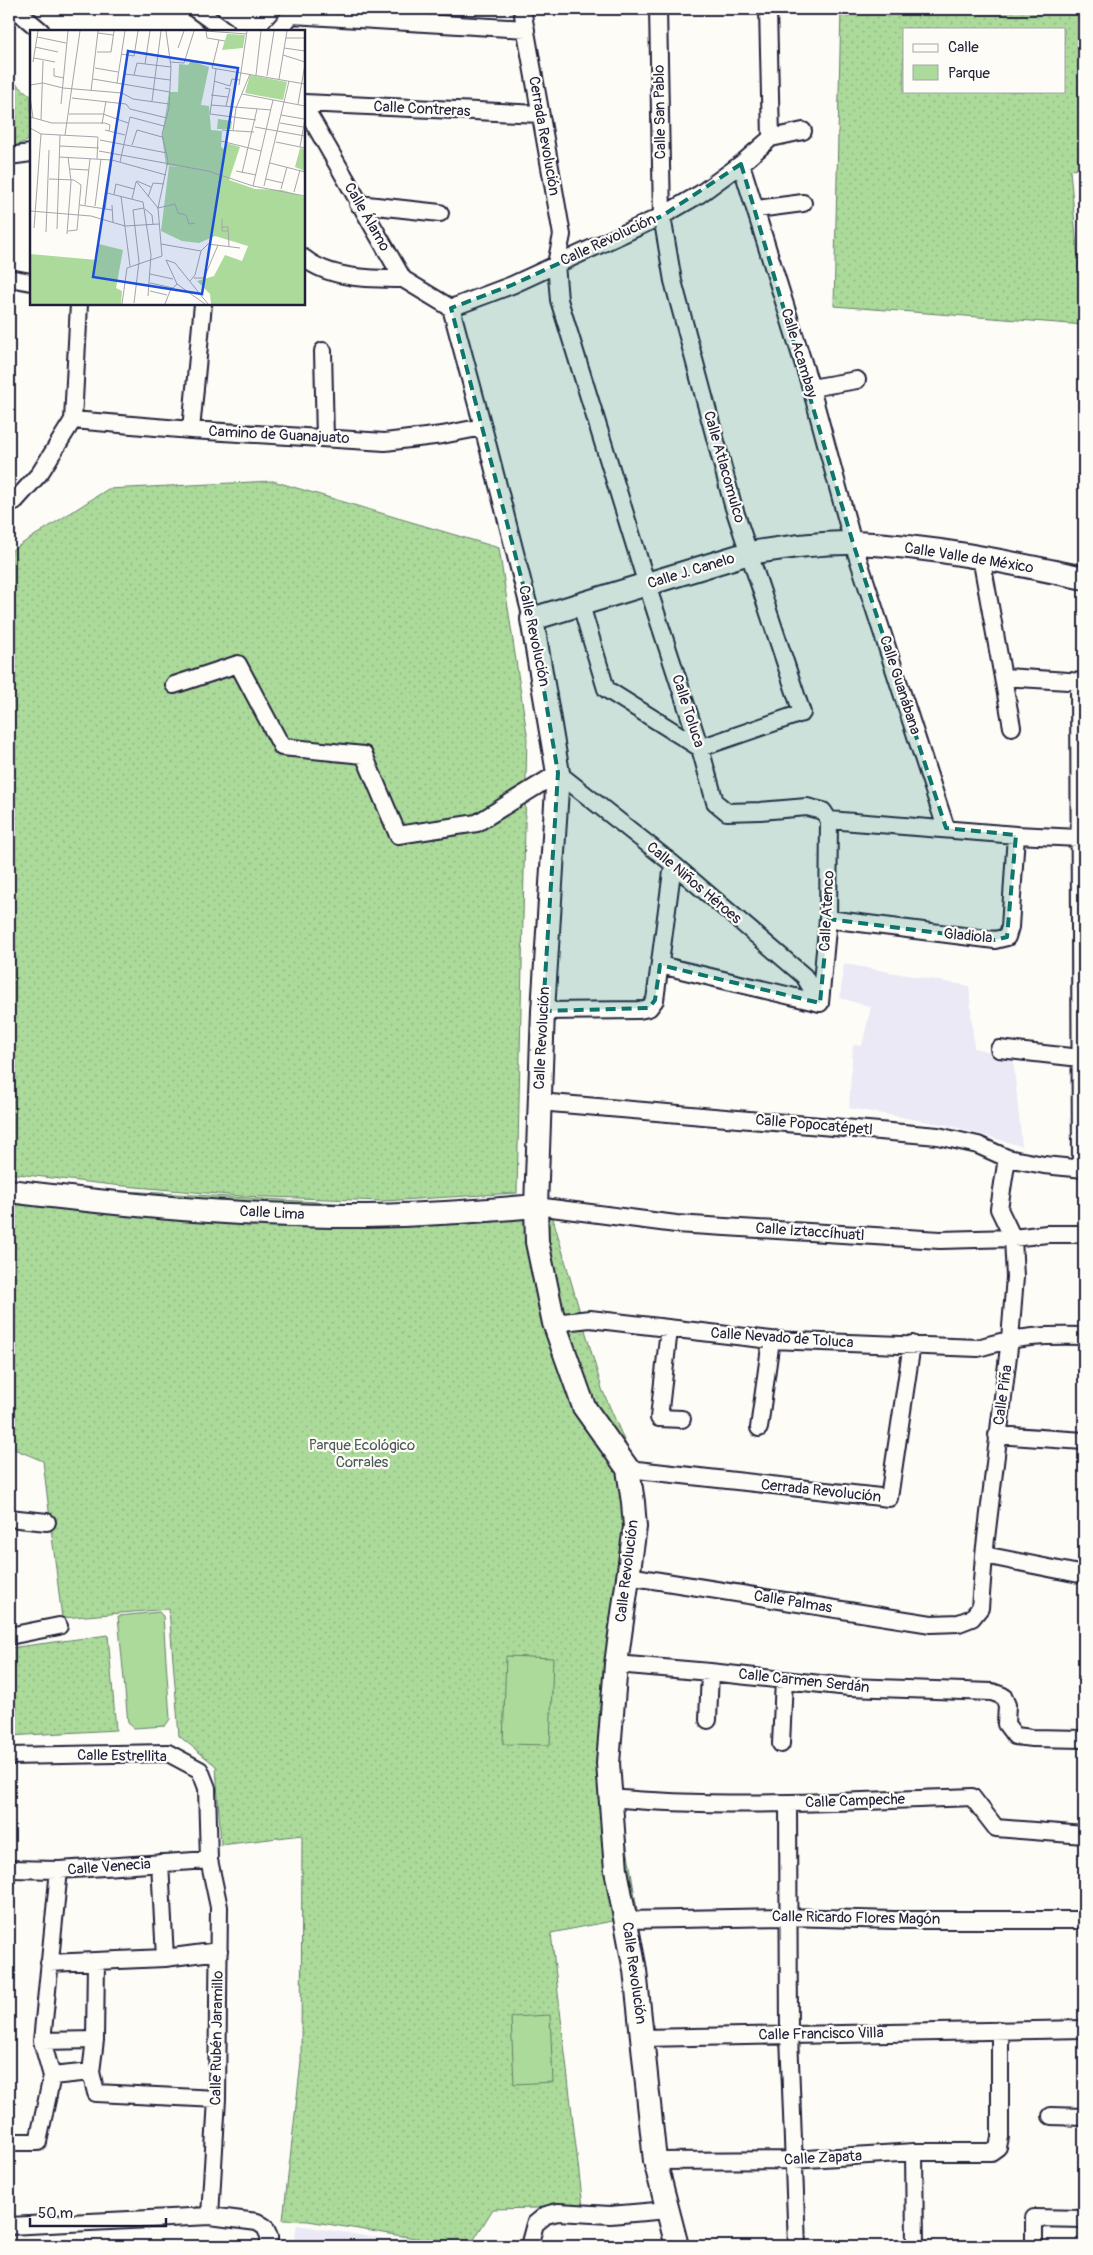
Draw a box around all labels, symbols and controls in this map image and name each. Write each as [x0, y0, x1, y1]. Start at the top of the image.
legend [903, 28, 1066, 92]
inset map [30, 30, 305, 305]
text: Calle [948, 38, 979, 57]
street label: Calle San Pablo [650, 64, 670, 160]
text: Parque [948, 64, 991, 83]
street label: Cerrada Revolución [524, 75, 564, 197]
street label: Calle Contreras [373, 97, 471, 121]
street label: Calle Álamo [340, 179, 394, 255]
street label: Calle Revolución [557, 210, 659, 270]
street label: Calle Acambay [776, 306, 822, 401]
street label: Calle Atlacomulco [699, 409, 749, 525]
street label: Camino de Guanajuato [208, 422, 350, 448]
street label: Calle Valle de México [903, 538, 1035, 578]
street label: Calle J. Canelo [645, 549, 737, 593]
street label: Calle Revolución [514, 584, 554, 688]
street label: Calle Guanábana [875, 633, 925, 737]
street label: Calle Toluca [667, 672, 709, 750]
street label: Calle Niños Héroes [643, 838, 746, 928]
street label: Calle Atenco [815, 870, 839, 952]
street label: Gladiola [943, 924, 993, 948]
street label: Calle Revolución [530, 986, 554, 1090]
street label: Calle Popocatépetl [754, 1110, 874, 1140]
street label: Calle Lima [239, 1202, 305, 1224]
street label: Calle Iztaccíhuatl [755, 1219, 865, 1245]
street label: Calle Nevado de Toluca [710, 1324, 854, 1352]
street label: Calle Piña [989, 1364, 1017, 1426]
park label: Parque Ecológico Corrales [309, 1436, 415, 1472]
street label: Cerrada Revolución [760, 1475, 882, 1507]
street label: Calle Revolución [611, 1519, 643, 1623]
street label: Calle Palmas [752, 1586, 834, 1618]
street label: Calle Carmen Serdán [737, 1665, 871, 1697]
street label: Calle Estrellita [77, 1746, 167, 1766]
street label: Calle Campeche [805, 1790, 906, 1812]
street label: Calle Venecia [67, 1855, 151, 1879]
street label: Calle Ricardo Flores Magón [772, 1907, 940, 1929]
street label: Calle Revolución [617, 1921, 651, 2025]
street label: Calle Rubén Jaramillo [206, 1970, 228, 2106]
street label: Calle Francisco Villa [758, 2023, 884, 2045]
street label: Calle Zapata [784, 2146, 862, 2170]
scale bar [30, 2195, 166, 2227]
text: 50 m [38, 2204, 73, 2223]

